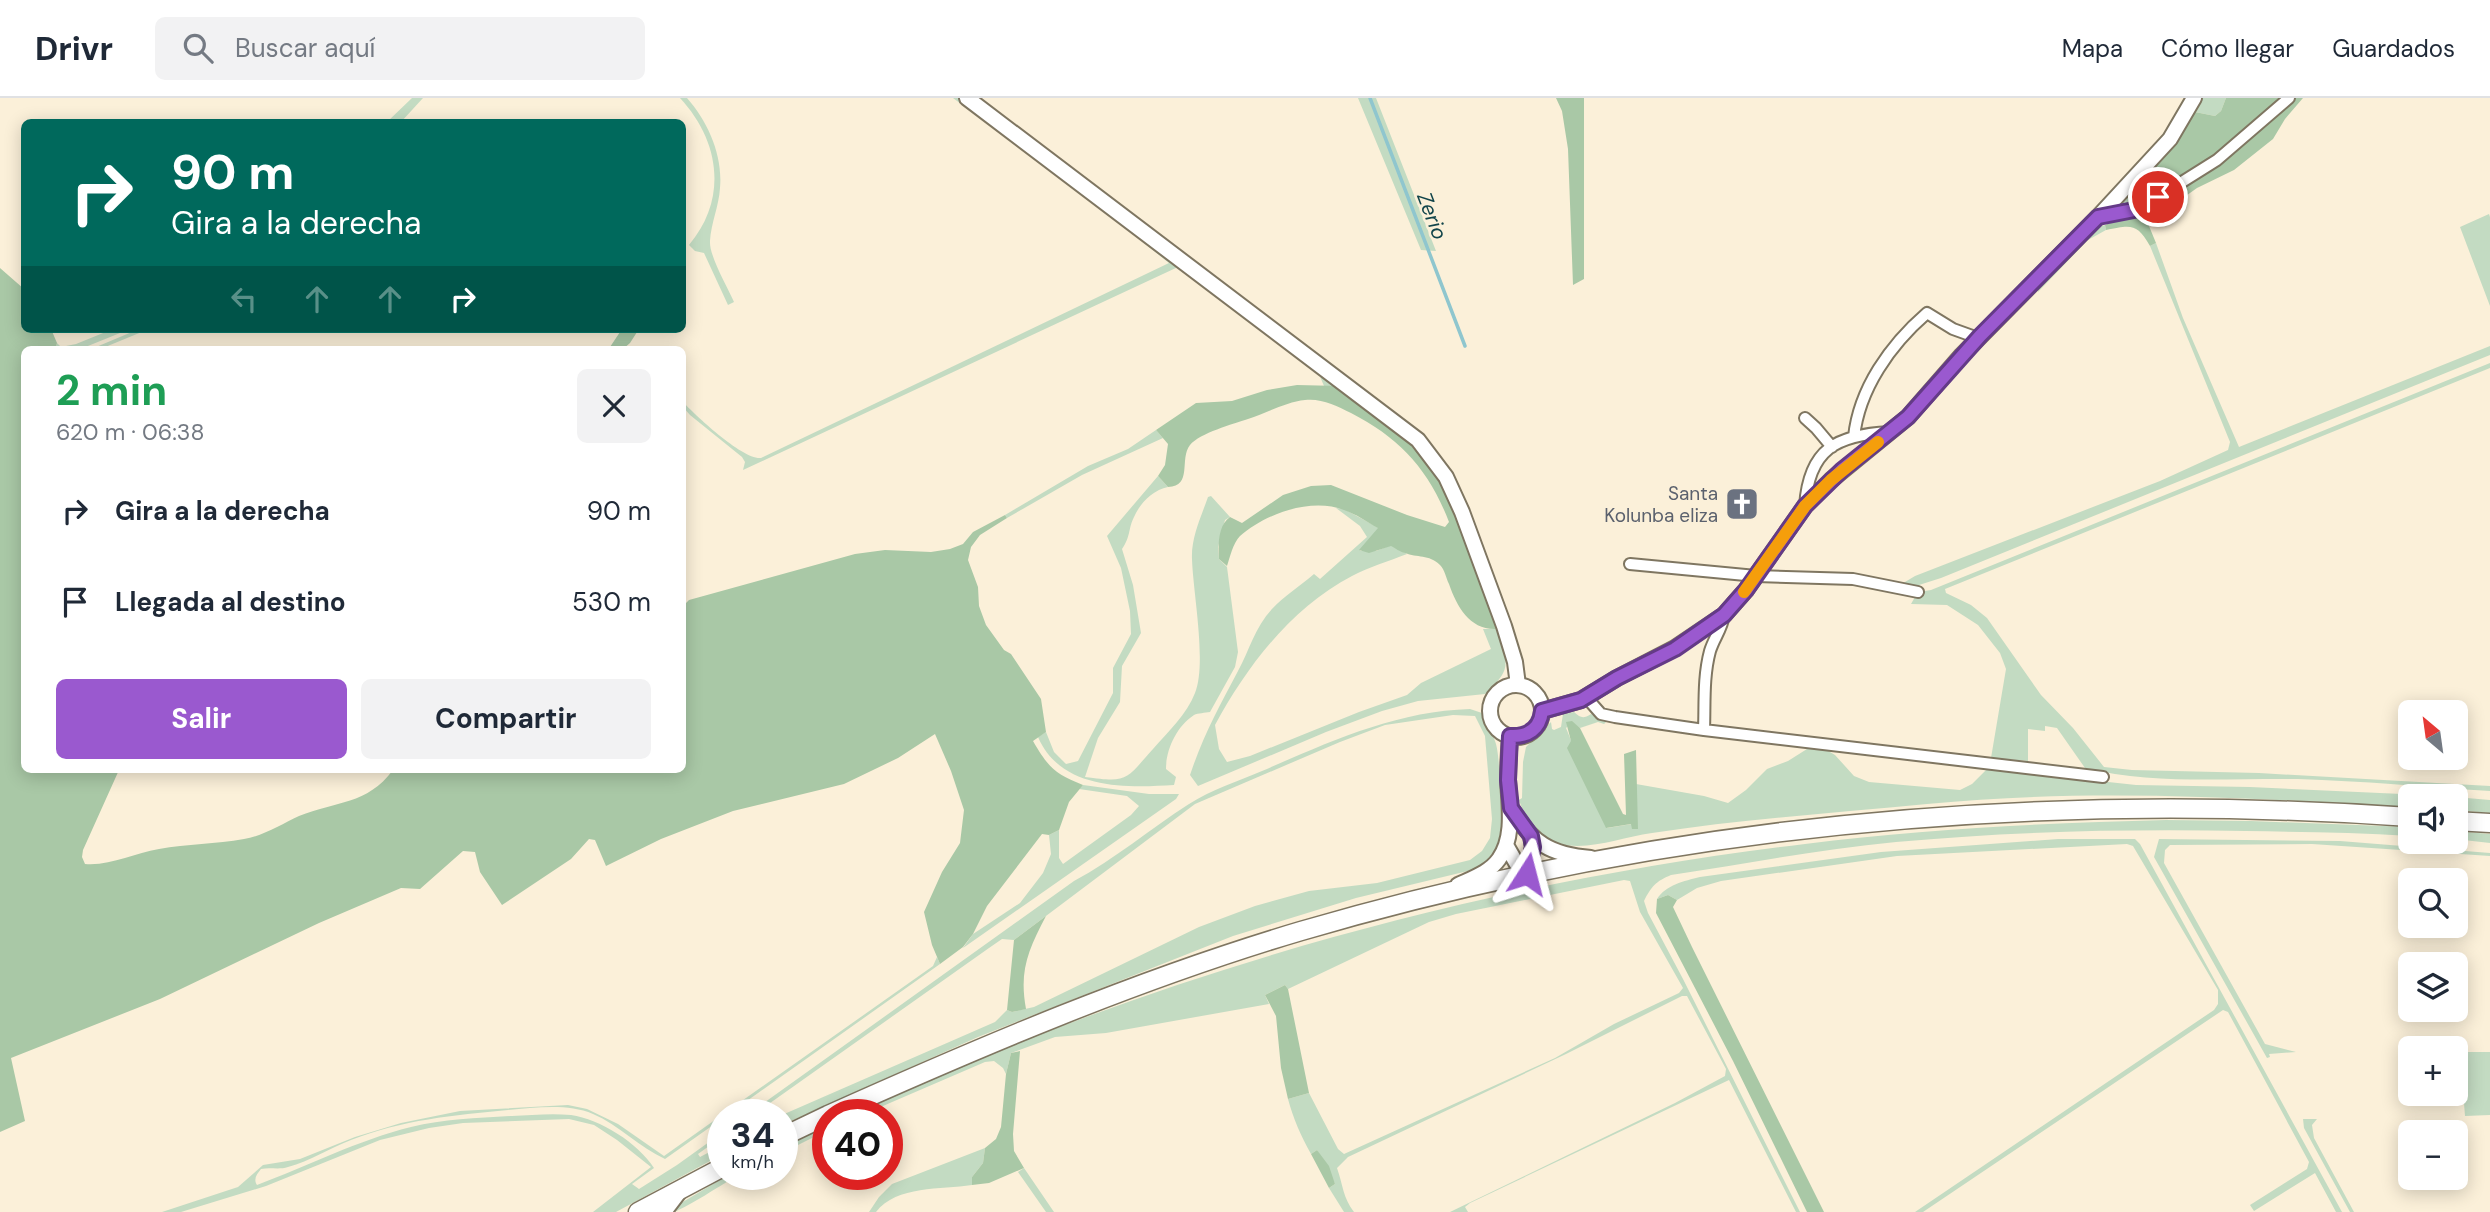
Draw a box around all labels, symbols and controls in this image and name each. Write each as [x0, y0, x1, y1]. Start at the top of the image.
search box [155, 17, 645, 80]
text: Drivr [35, 27, 113, 70]
icon: search [179, 29, 217, 67]
text: Buscar aquí [235, 31, 375, 65]
text: Mapa [2062, 33, 2123, 64]
text: Cómo llegar [2161, 33, 2294, 64]
text: Guardados [2332, 33, 2455, 64]
text: 90 m [171, 140, 294, 204]
icon: right [56, 147, 147, 238]
pin [2128, 167, 2188, 227]
icon: arrive [2139, 178, 2177, 216]
water label: Zerio [1410, 188, 1454, 244]
text: Gira a la derecha [171, 202, 421, 244]
icon: left [225, 280, 263, 318]
icon: ahead [298, 280, 336, 318]
icon: ahead [371, 280, 409, 318]
icon: right [444, 280, 482, 318]
text: 2 min [56, 363, 167, 418]
button: close [577, 369, 651, 443]
text: 620 m · 06:38 [56, 417, 204, 447]
place label: Santa Kolunba eliza [1604, 481, 1718, 528]
church icon: Santa Kolunba eliza [1723, 485, 1761, 523]
icon: right [56, 492, 94, 530]
text: Gira a la derecha [115, 494, 330, 528]
text: 90 m [587, 494, 651, 528]
icon: arrive [56, 583, 94, 621]
text: Llegada al destino [115, 585, 346, 619]
text: 530 m [572, 585, 651, 619]
button: Salir [56, 679, 347, 759]
button: Compartir [361, 679, 651, 759]
north arrow [2398, 700, 2468, 770]
map controls [2398, 700, 2468, 1190]
button: sound [2398, 784, 2468, 854]
position arrow [1490, 837, 1564, 911]
button: search [2398, 868, 2468, 938]
button: layers [2398, 952, 2468, 1022]
button: + [2398, 1036, 2468, 1106]
speed limit sign: 40 [812, 1099, 903, 1190]
text: 34 [731, 1112, 774, 1158]
button: − [2398, 1120, 2468, 1190]
text: km/h [731, 1150, 774, 1174]

